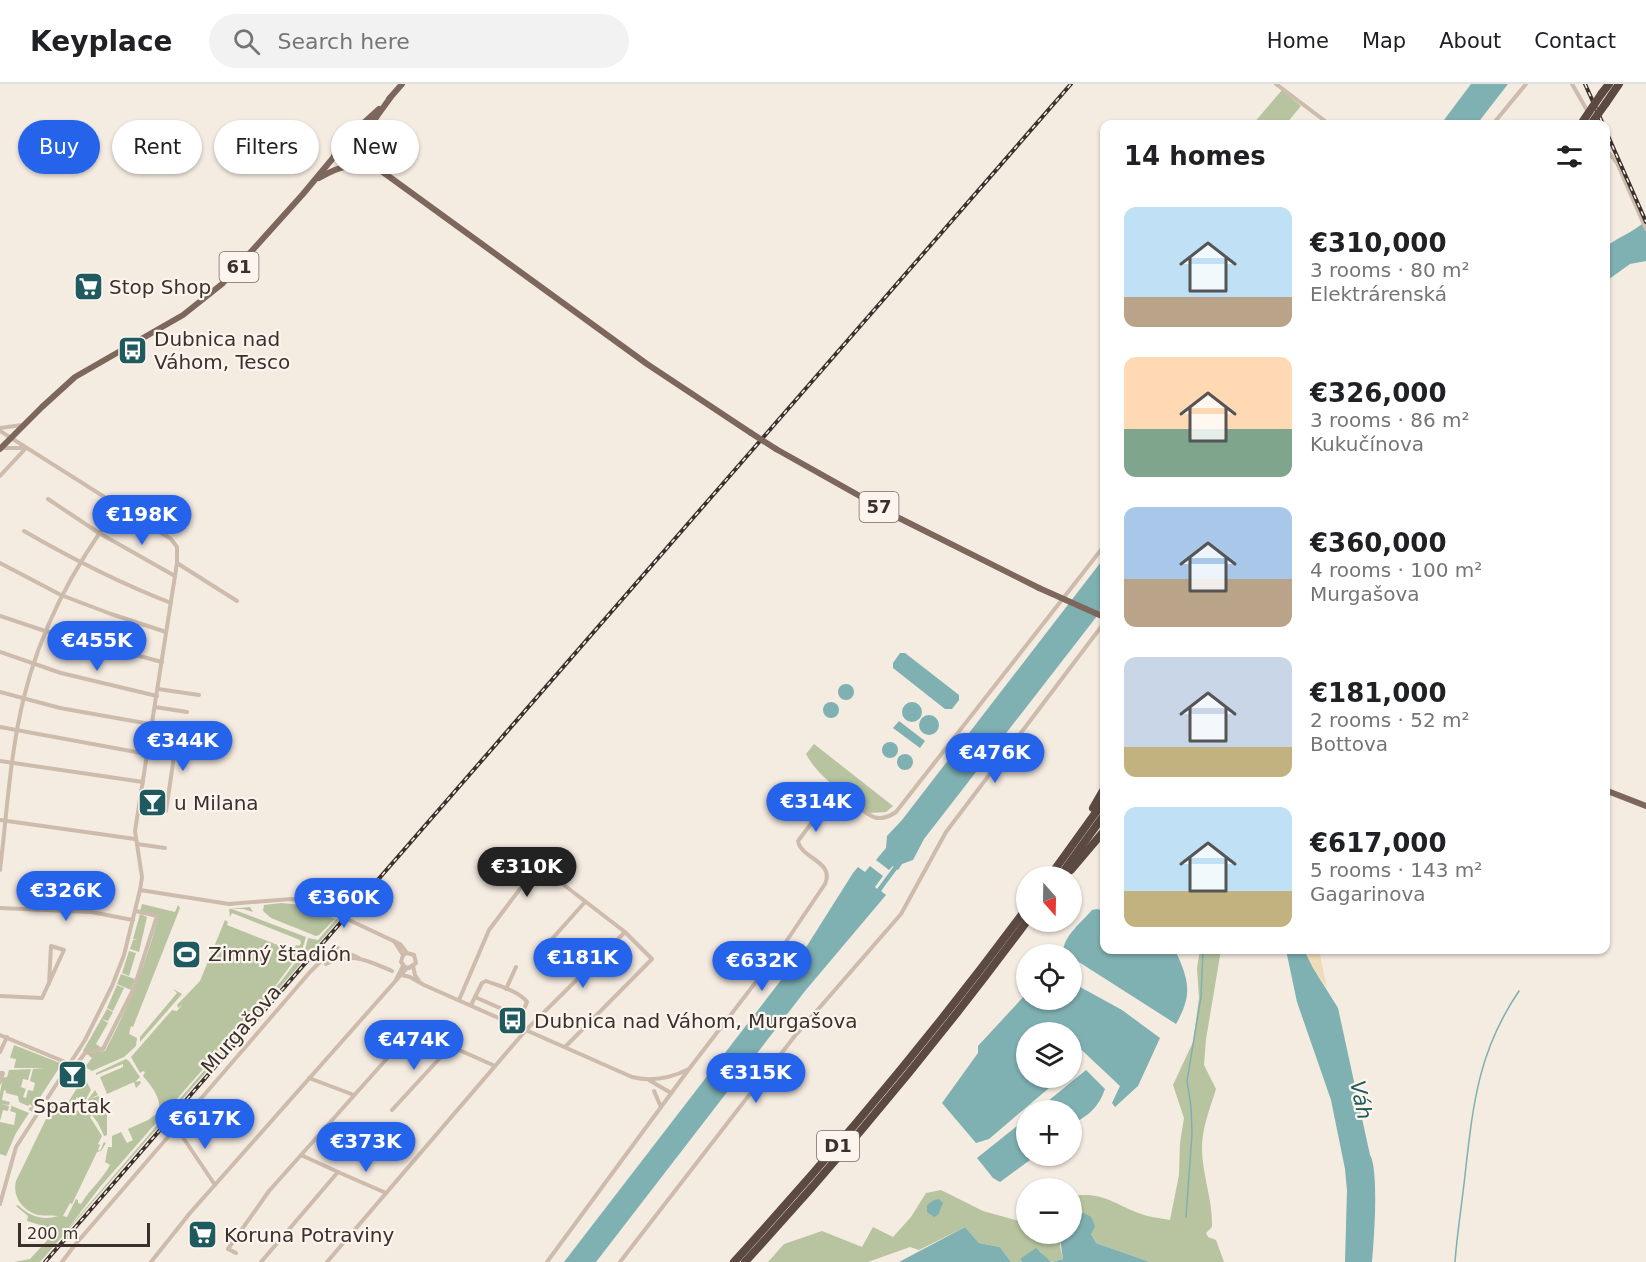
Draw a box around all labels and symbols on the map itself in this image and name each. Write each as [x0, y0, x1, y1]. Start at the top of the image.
road number: 61 [220, 252, 258, 282]
supermarket icon: Stop Shop [72, 271, 104, 303]
place label: Stop Shop [109, 275, 211, 299]
place label: Dubnica nad Váhom, Tesco [154, 327, 290, 374]
bus stop icon: Dubnica nad Váhom, Tesco [117, 334, 149, 366]
road number: 57 [860, 492, 898, 522]
pin: €198K [100, 495, 184, 546]
pin: €455K [55, 621, 139, 672]
pin: €344K [141, 721, 225, 772]
pin: €476K [953, 733, 1037, 784]
pin: €314K [774, 782, 858, 833]
bar icon: u Milana [137, 787, 169, 819]
place label: u Milana [174, 791, 259, 815]
pin: €310K [485, 847, 569, 898]
north arrow [1016, 866, 1082, 932]
pin: €326K [24, 871, 108, 922]
pin: €360K [302, 878, 386, 929]
sports icon: Zimný štadión [171, 938, 203, 970]
pin: €181K [541, 938, 625, 989]
pin: €632K [720, 941, 804, 992]
place label: Zimný štadión [208, 942, 351, 966]
street label: Murgašova [196, 980, 286, 1078]
bus stop icon: Dubnica nad Váhom, Murgašova [497, 1005, 529, 1037]
place label: Dubnica nad Váhom, Murgašova [534, 1009, 858, 1033]
pin: €474K [372, 1020, 456, 1071]
pin: €315K [714, 1053, 798, 1104]
bar icon: Spartak [56, 1059, 88, 1091]
water label: Váh [1345, 1078, 1377, 1122]
place label: Spartak [33, 1094, 111, 1118]
pin: €617K [163, 1099, 247, 1150]
pin: €373K [324, 1122, 408, 1173]
road number: D1 [817, 1131, 859, 1161]
supermarket icon: Koruna Potraviny [187, 1219, 219, 1251]
scale bar [18, 1220, 150, 1248]
place label: Koruna Potraviny [224, 1223, 395, 1247]

